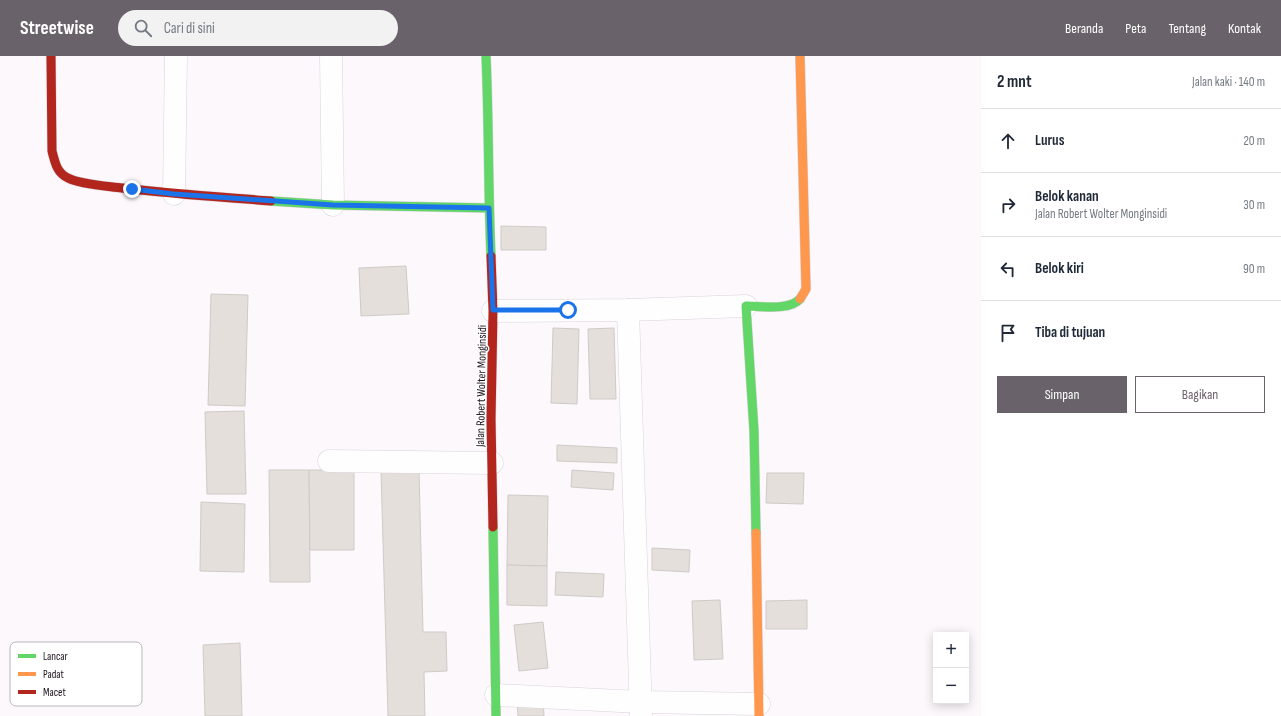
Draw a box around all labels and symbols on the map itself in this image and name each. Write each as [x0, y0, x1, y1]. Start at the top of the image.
route end [123, 180, 141, 198]
route start [559, 301, 577, 319]
street label: Jalan Robert Wolter Monginsidi [473, 325, 490, 448]
legend [10, 642, 142, 706]
text: Lancar [43, 650, 68, 663]
text: Padat [43, 668, 65, 681]
text: Macet [43, 686, 67, 699]

